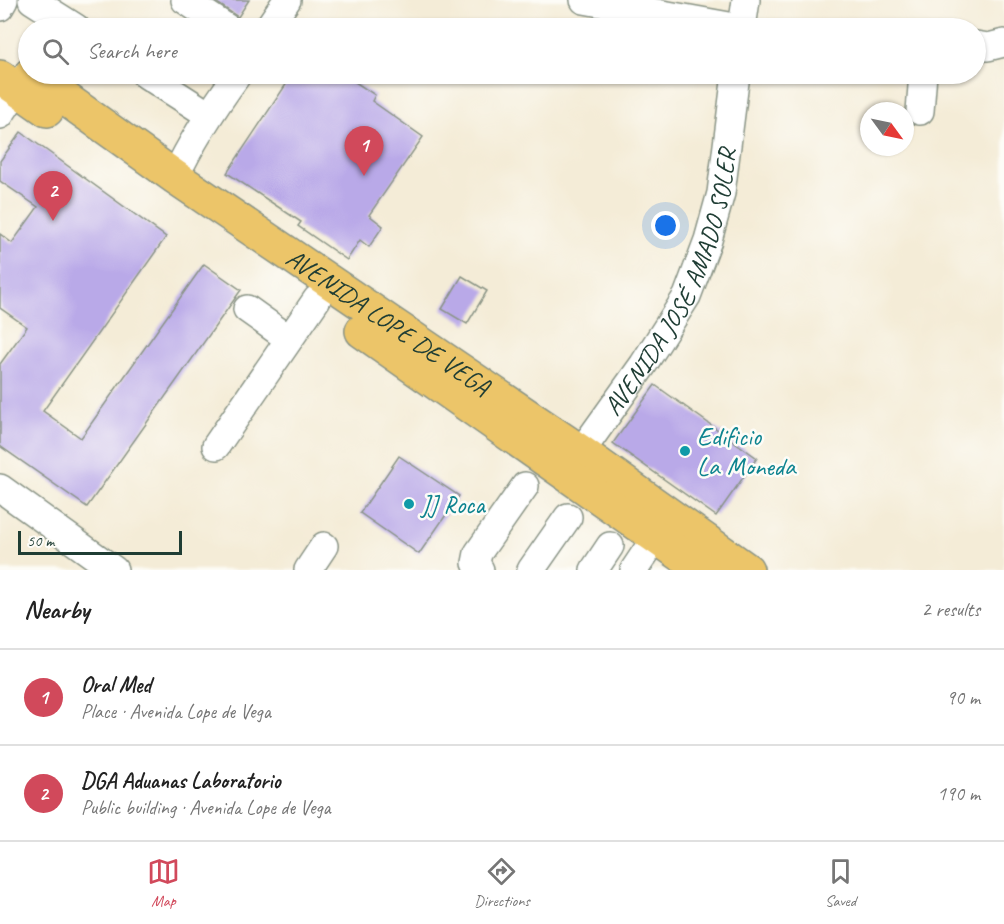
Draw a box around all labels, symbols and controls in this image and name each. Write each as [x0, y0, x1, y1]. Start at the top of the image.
search box [18, 18, 986, 84]
icon: search [39, 35, 72, 68]
text: Search here [87, 37, 177, 65]
north arrow [860, 102, 914, 156]
pin: 1 [344, 126, 384, 176]
street label: AVENIDA JOSÉ AMADO SOLER [596, 144, 744, 422]
pin: 2 [34, 172, 72, 221]
your location [651, 211, 680, 240]
street label: AVENIDA LOPE DE VEGA [280, 241, 498, 403]
place label: Edificio La Moneda [697, 420, 797, 483]
marker: Edificio La Moneda [678, 444, 692, 458]
place label: JJ Roca [419, 488, 486, 521]
marker: JJ Roca [402, 497, 416, 511]
scale bar [18, 528, 182, 556]
text: 50 m [27, 531, 54, 551]
text: Nearby [24, 593, 89, 626]
text: 2 results [921, 597, 980, 622]
text: Oral Med [81, 671, 151, 699]
text: 1 [39, 685, 48, 710]
text: 90 m [946, 685, 980, 710]
text: Place · Avenida Lope de Vega [81, 699, 271, 724]
text: DGA Aduanas Laboratorio [81, 767, 281, 795]
text: 2 [39, 781, 48, 806]
text: 190 m [937, 781, 980, 806]
text: Public building · Avenida Lope de Vega [81, 795, 331, 820]
tab: Map [147, 855, 180, 911]
tab: Directions [474, 855, 530, 911]
tab: Saved [824, 855, 857, 911]

